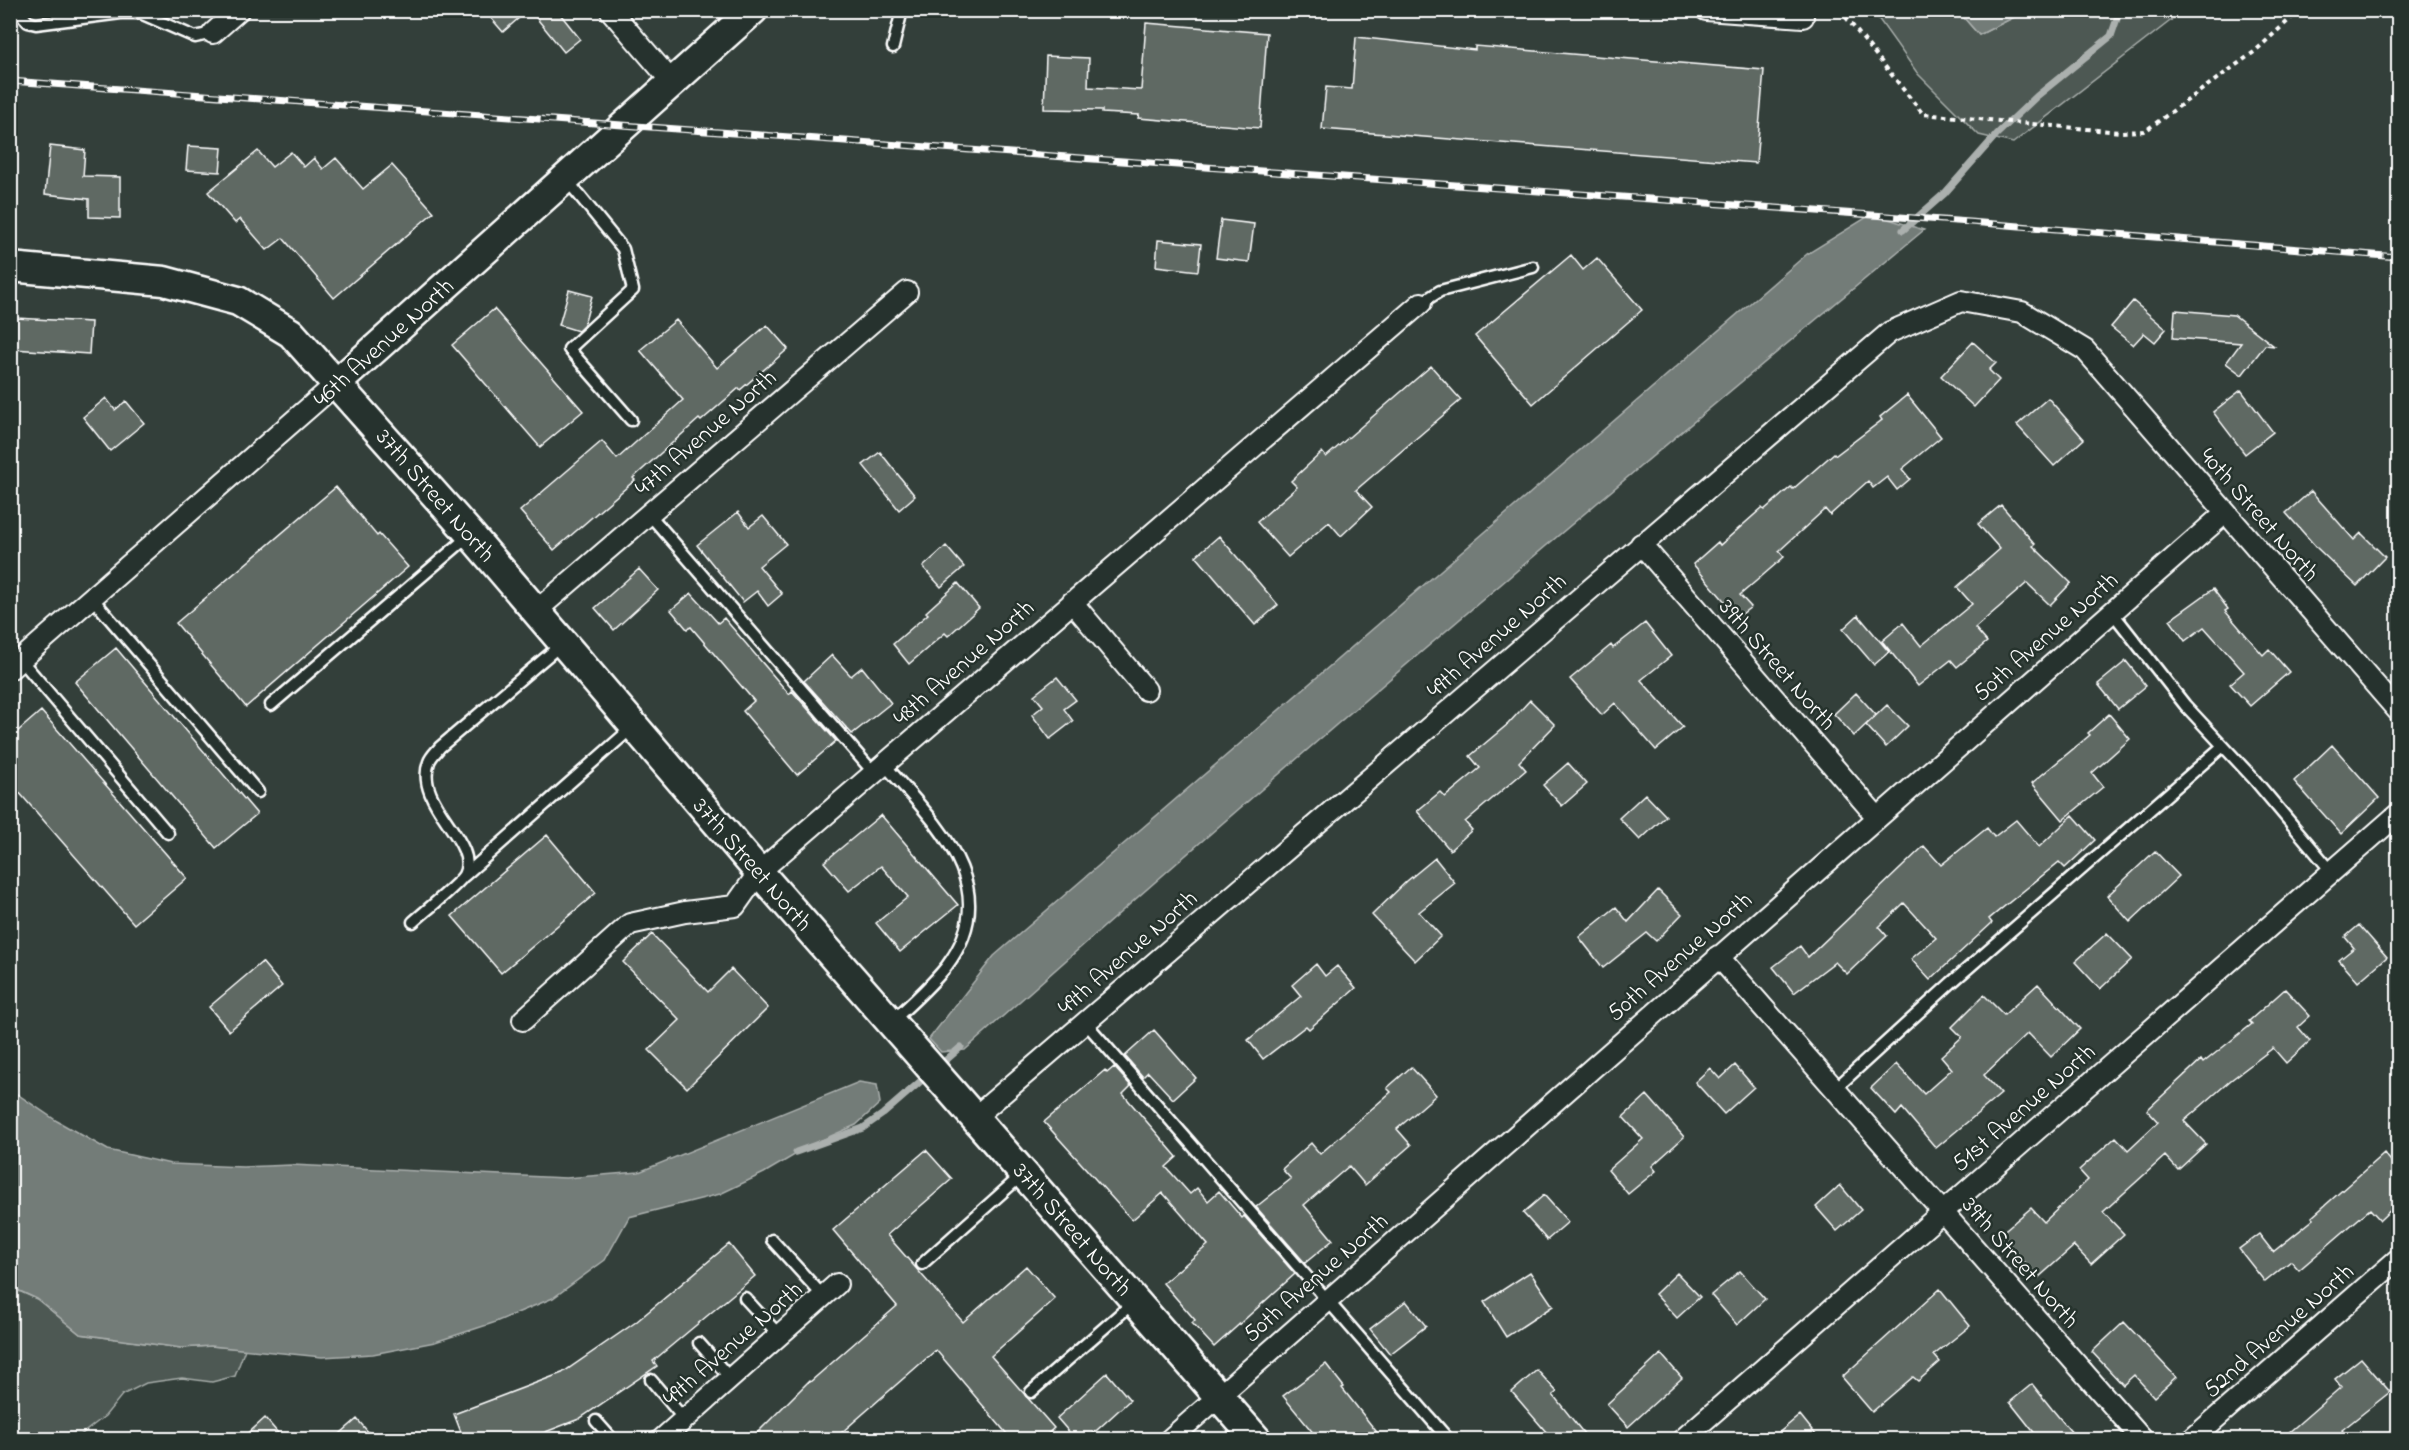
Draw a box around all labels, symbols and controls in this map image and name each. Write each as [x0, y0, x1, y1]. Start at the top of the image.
street label: 46th Avenue North [306, 271, 463, 417]
street label: 47th Avenue North [628, 362, 786, 506]
street label: 37th Street North [366, 422, 502, 571]
street label: 40th Street North [2190, 441, 2326, 590]
street label: 50th Avenue North [1966, 565, 2127, 711]
street label: 49th Avenue North [1420, 566, 1576, 708]
street label: 48th Avenue North [886, 592, 1043, 735]
street label: 39th Street North [1709, 592, 1843, 739]
street label: 37th Street North [683, 791, 819, 940]
street label: 49th Avenue North [1051, 883, 1207, 1025]
street label: 50th Avenue North [1600, 885, 1761, 1031]
street label: 51st Avenue North [1945, 1036, 2104, 1181]
street label: 37th Street North [1003, 1156, 1139, 1305]
street label: 39th Street North [1952, 1190, 2086, 1337]
street label: 50th Avenue North [1236, 1206, 1397, 1352]
street label: 52nd Avenue North [2196, 1256, 2363, 1408]
street label: 49th Avenue North [656, 1274, 812, 1416]

